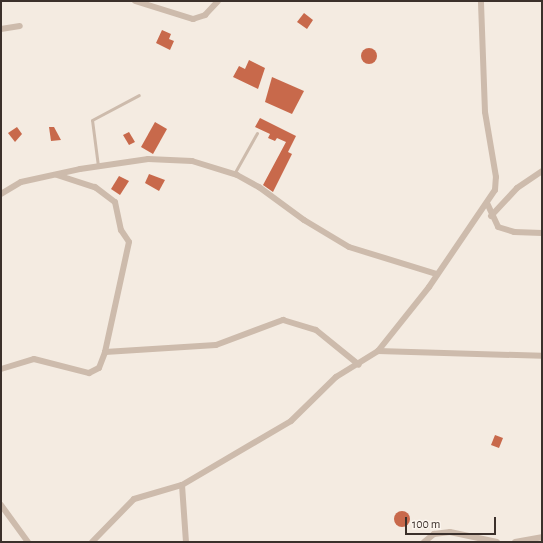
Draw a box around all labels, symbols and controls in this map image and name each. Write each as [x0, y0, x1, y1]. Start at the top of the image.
scale bar [407, 509, 498, 535]
text: 100 m [412, 518, 440, 530]

